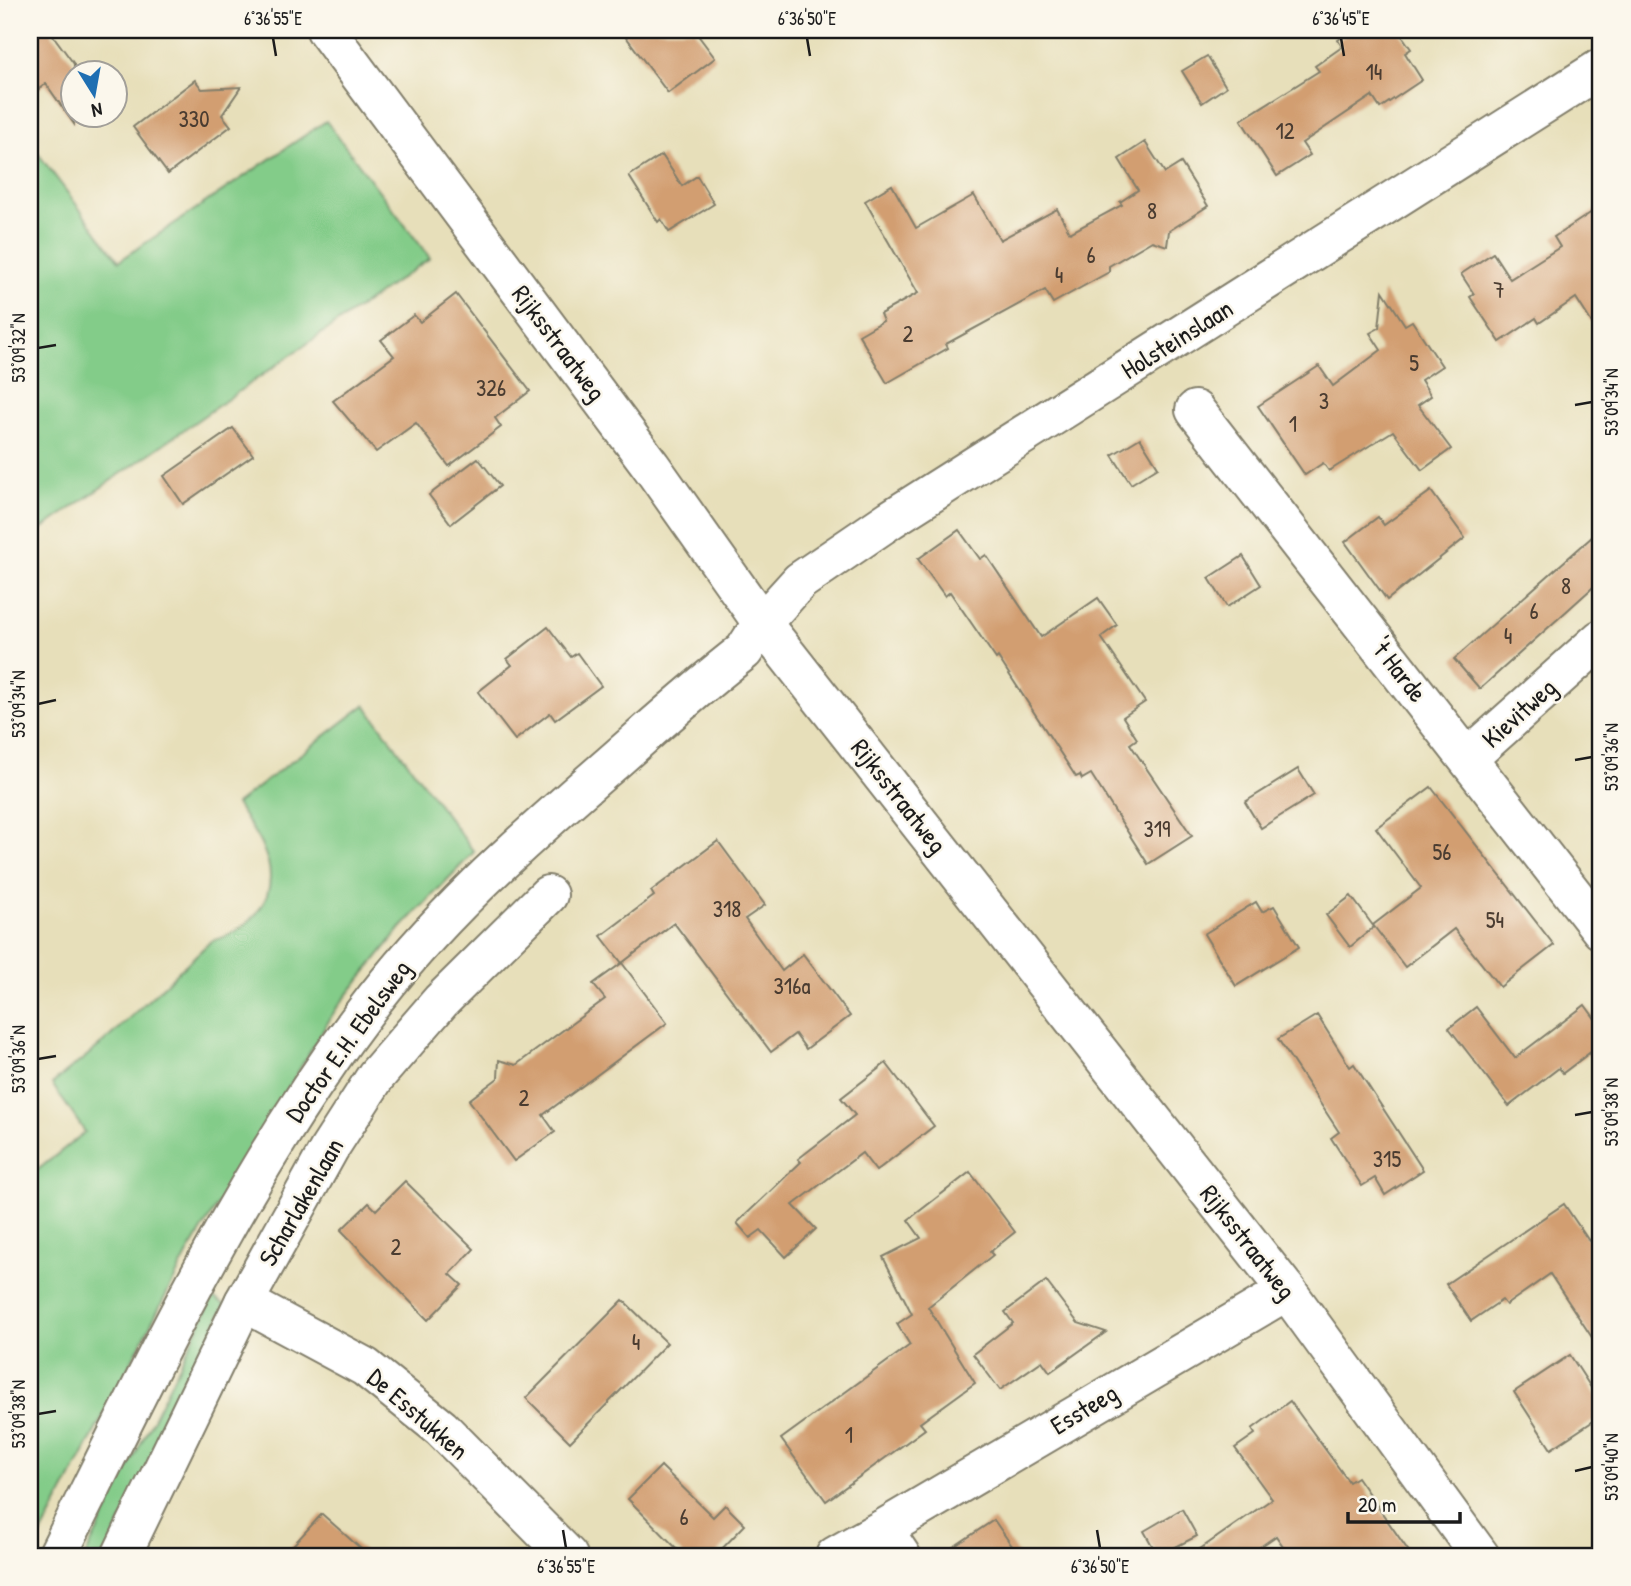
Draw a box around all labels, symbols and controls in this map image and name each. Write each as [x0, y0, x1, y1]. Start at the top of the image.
text: 6°36'55"E [244, 6, 302, 31]
text: 6°36'50"E [778, 6, 836, 31]
text: 6°36'45"E [1312, 6, 1370, 31]
house number: 14 [1366, 56, 1382, 87]
north arrow [60, 60, 130, 130]
text: N [90, 97, 105, 124]
house number: 330 [179, 103, 209, 134]
house number: 12 [1275, 115, 1295, 146]
house number: 8 [1147, 195, 1157, 226]
house number: 6 [1086, 239, 1096, 270]
house number: 4 [1055, 259, 1063, 290]
house number: 7 [1493, 274, 1505, 305]
street label: Rijksstraatweg [504, 278, 615, 408]
street label: Holsteinslaan [1114, 290, 1239, 387]
text: 53°09'32"N [6, 314, 31, 383]
house number: 2 [903, 318, 914, 349]
house number: 5 [1409, 347, 1419, 378]
text: 53°09'34"N [1599, 368, 1624, 436]
house number: 326 [476, 372, 506, 403]
house number: 3 [1319, 385, 1329, 416]
house number: 1 [1289, 408, 1297, 439]
house number: 8 [1561, 570, 1571, 601]
house number: 6 [1529, 595, 1539, 626]
house number: 4 [1504, 620, 1512, 651]
street label: 't Harde [1363, 631, 1435, 709]
text: 53°09'34"N [6, 670, 31, 738]
street label: Kievitweg [1474, 670, 1563, 755]
text: 53°09'36"N [1599, 723, 1624, 791]
street label: Rijksstraatweg [843, 731, 955, 860]
house number: 319 [1143, 813, 1171, 844]
house number: 56 [1433, 836, 1451, 867]
house number: 318 [713, 893, 741, 924]
house number: 54 [1486, 904, 1504, 935]
street label: Doctor E.H. Ebelsweg [277, 953, 418, 1129]
house number: 316a [774, 970, 810, 1001]
text: 53°09'36"N [6, 1025, 31, 1093]
text: 53°09'38"N [1599, 1078, 1624, 1146]
house number: 2 [519, 1082, 530, 1113]
street label: Scharlakenlaan [250, 1131, 351, 1272]
house number: 315 [1373, 1143, 1401, 1174]
street label: Rijksstraatweg [1192, 1177, 1304, 1306]
house number: 2 [391, 1231, 402, 1262]
house number: 4 [632, 1326, 640, 1357]
street label: De Esstukken [360, 1360, 476, 1467]
street label: Essteeg [1044, 1375, 1124, 1442]
text: 53°09'38"N [6, 1380, 31, 1448]
house number: 1 [845, 1419, 853, 1450]
text: 53°09'40"N [1599, 1433, 1624, 1501]
scale bar [1348, 1481, 1460, 1525]
text: 20 m [1358, 1490, 1396, 1519]
house number: 6 [679, 1501, 689, 1532]
text: 6°36'55"E [537, 1554, 595, 1579]
text: 6°36'50"E [1071, 1554, 1129, 1579]

